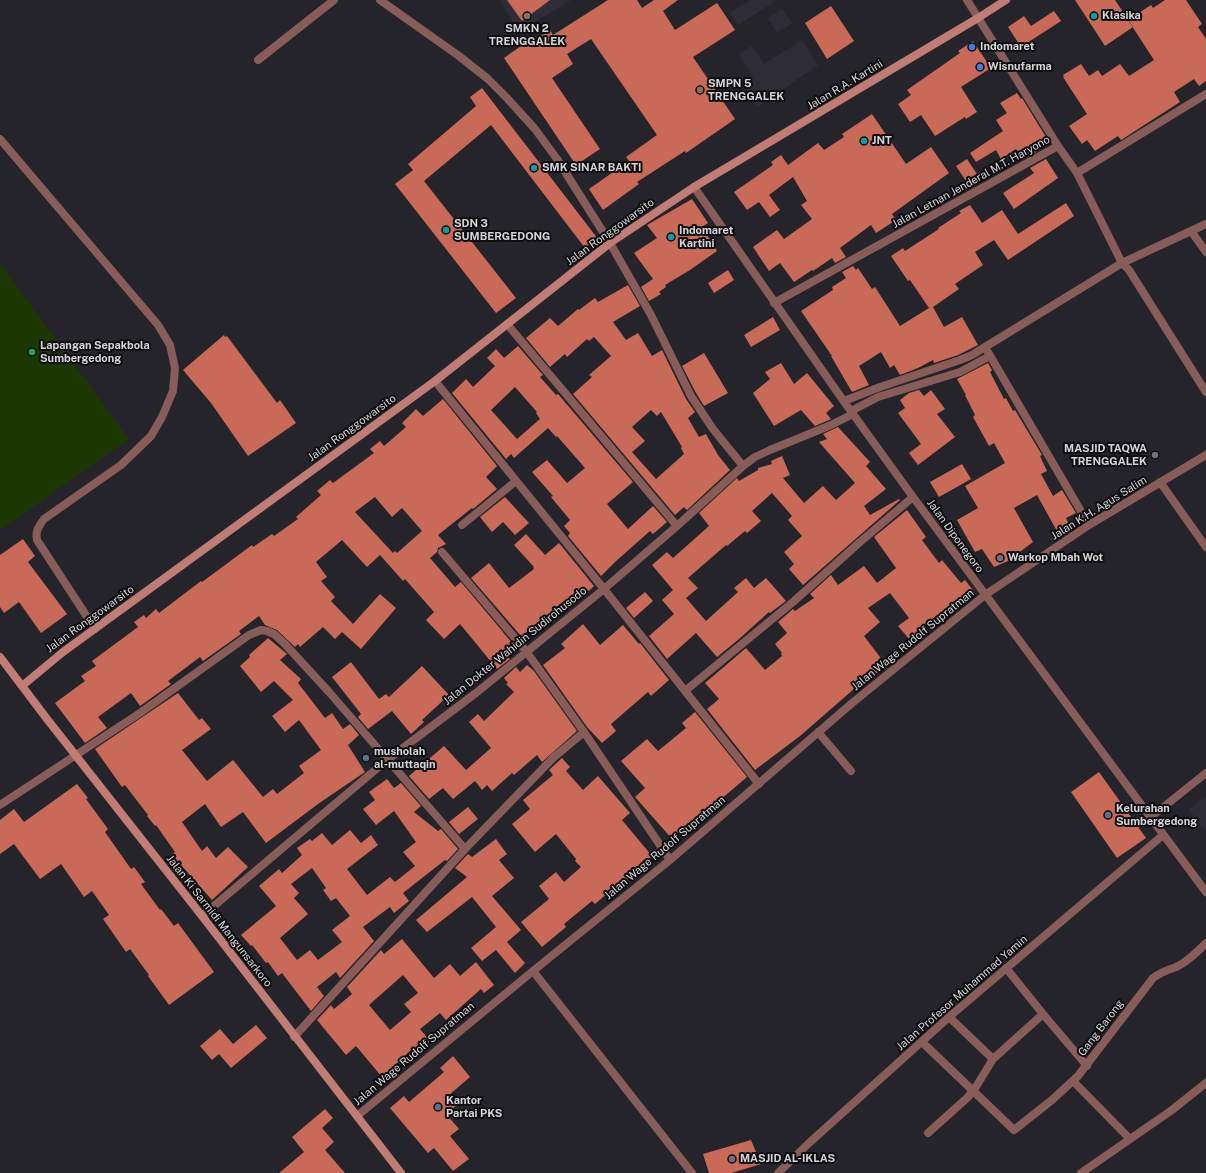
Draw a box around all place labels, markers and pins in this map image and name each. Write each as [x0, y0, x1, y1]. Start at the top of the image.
place label: Klasika [1102, 9, 1141, 23]
marker: SMKN 2 TRENGGALEK [522, 11, 532, 21]
marker: Klasika [1089, 11, 1099, 21]
place label: SMKN 2 TRENGGALEK [489, 22, 565, 48]
place label: Indomaret [980, 40, 1034, 54]
marker: Indomaret [967, 42, 977, 52]
place label: Wisnufarma [988, 60, 1052, 74]
marker: Wisnufarma [975, 62, 985, 72]
place label: SMPN 5 TRENGGALEK [708, 77, 784, 103]
marker: SMPN 5 TRENGGALEK [695, 85, 705, 95]
place label: JNT [872, 134, 892, 148]
marker: JNT [859, 136, 869, 146]
place label: SMK SINAR BAKTI [542, 161, 641, 175]
marker: SMK SINAR BAKTI [529, 163, 539, 173]
place label: SDN 3 SUMBERGEDONG [454, 217, 550, 243]
place label: Indomaret Kartini [679, 224, 733, 250]
marker: SDN 3 SUMBERGEDONG [441, 225, 451, 235]
marker: Indomaret Kartini [666, 232, 676, 242]
place label: Lapangan Sepakbola Sumbergedong [40, 339, 150, 365]
marker: Lapangan Sepakbola Sumbergedong [27, 347, 37, 357]
place label: MASJID TAQWA TRENGGALEK [1064, 442, 1147, 468]
marker: MASJID TAQWA TRENGGALEK [1150, 450, 1160, 460]
place label: Warkop Mbah Wot [1008, 551, 1103, 565]
marker: Warkop Mbah Wot [995, 553, 1005, 563]
place label: musholah al-muttaqin [374, 745, 436, 771]
marker: musholah al-muttaqin [361, 753, 371, 763]
place label: Kelurahan Sumbergedong [1116, 802, 1197, 828]
marker: Kelurahan Sumbergedong [1103, 810, 1113, 820]
place label: Kantor Partai PKS [446, 1094, 502, 1120]
marker: Kantor Partai PKS [433, 1102, 443, 1112]
place label: MASJID AL-IKLAS [740, 1152, 835, 1166]
marker: MASJID AL-IKLAS [727, 1154, 737, 1164]

